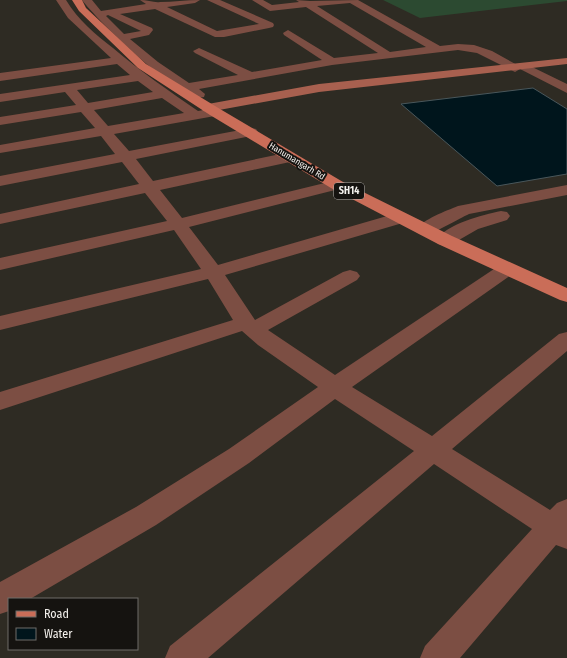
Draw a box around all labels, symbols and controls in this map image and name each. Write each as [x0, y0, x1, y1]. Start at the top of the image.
street label: Hanumangarh Rd [267, 140, 327, 182]
road number: SH14 [334, 183, 364, 199]
legend [8, 598, 138, 650]
text: Road [44, 607, 69, 621]
text: Water [44, 627, 73, 641]

